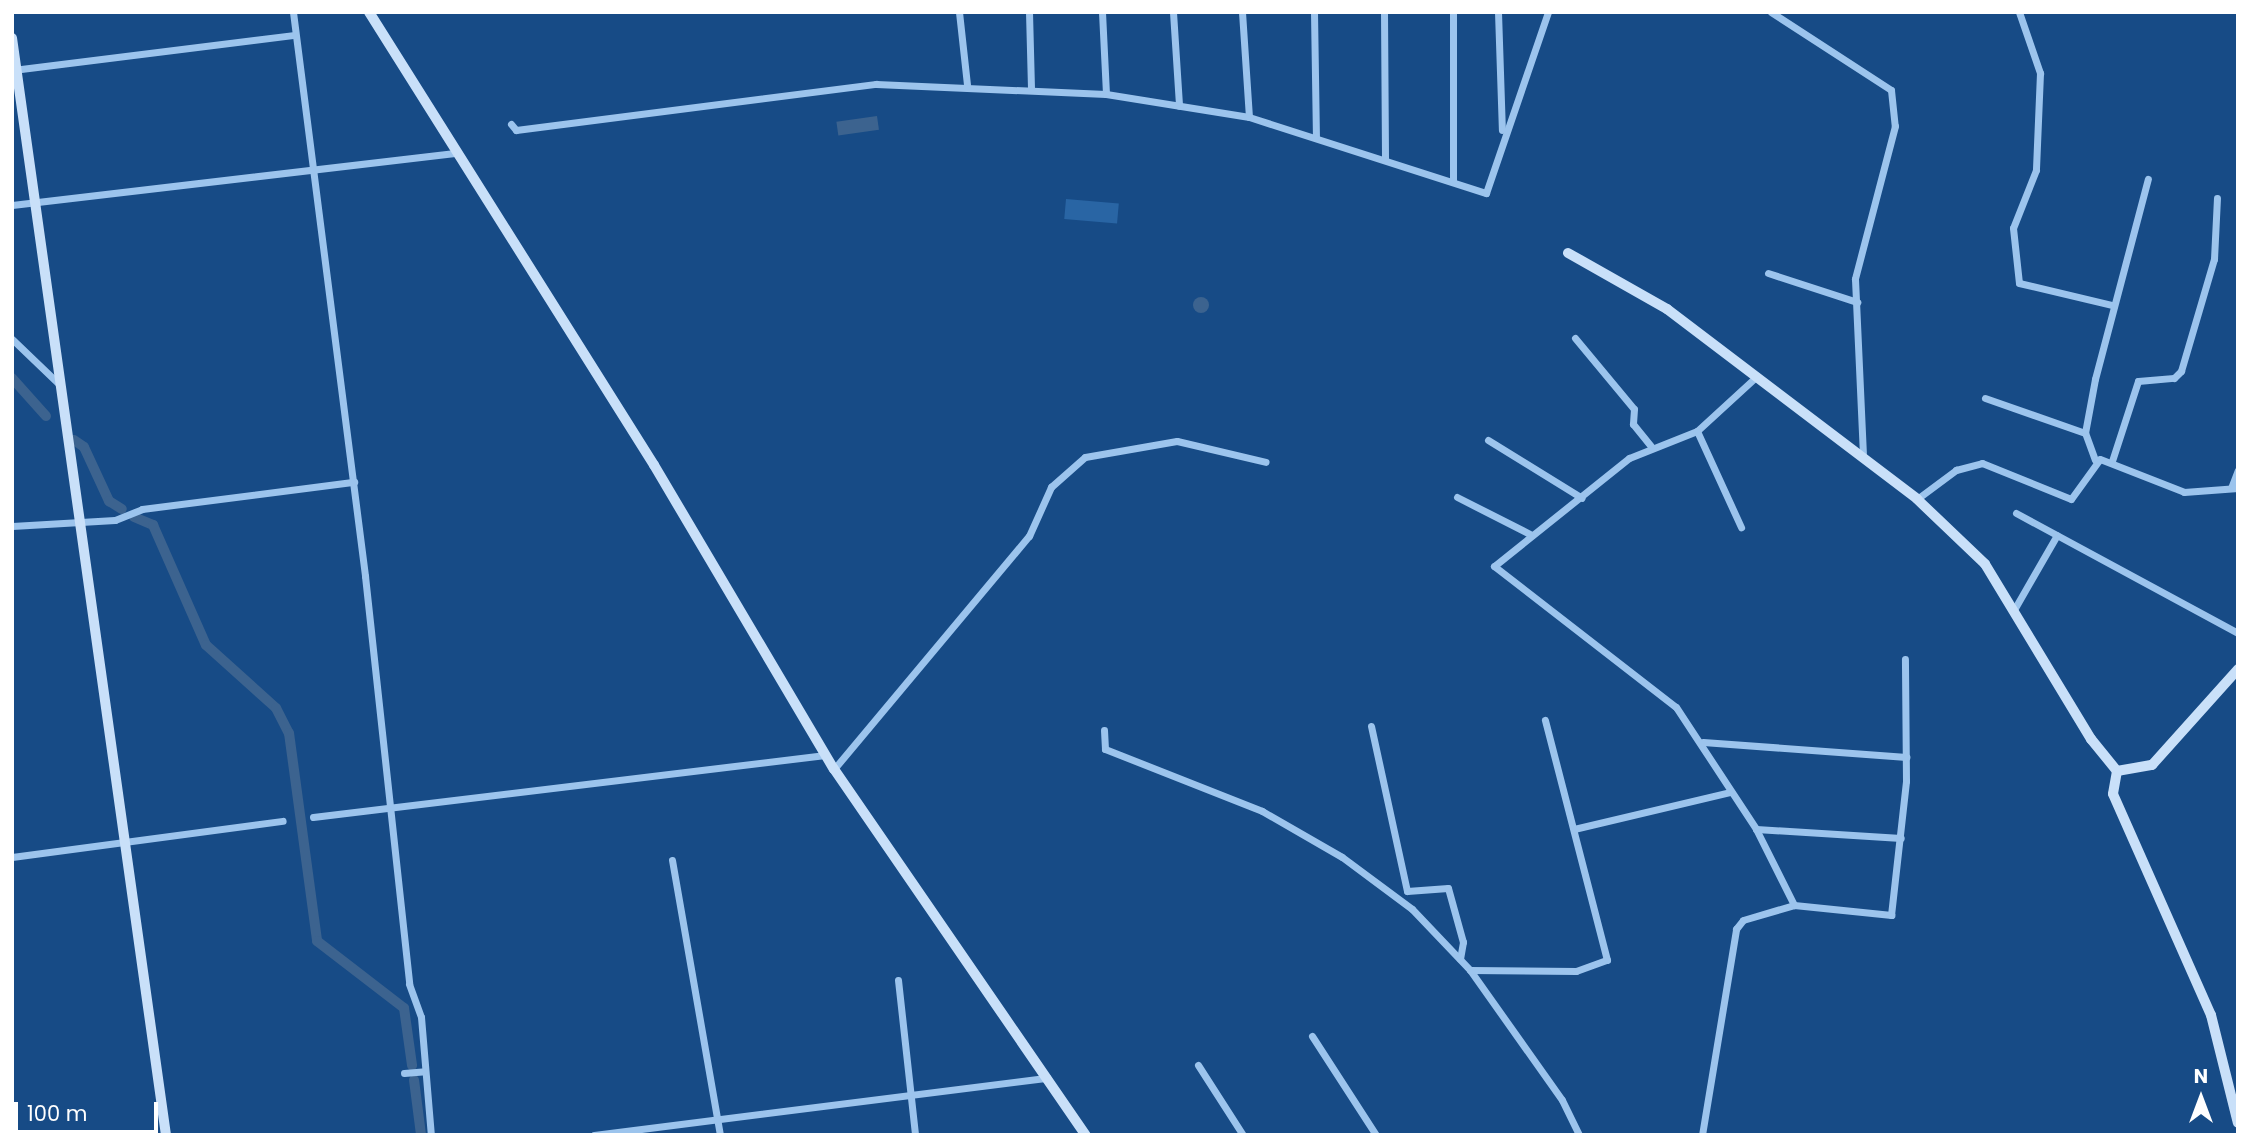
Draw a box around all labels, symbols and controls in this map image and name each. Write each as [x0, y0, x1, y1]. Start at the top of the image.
north arrow [2166, 1063, 2236, 1133]
text: N [2194, 1063, 2208, 1090]
scale bar [18, 1088, 161, 1132]
text: 100 m [27, 1099, 87, 1128]

